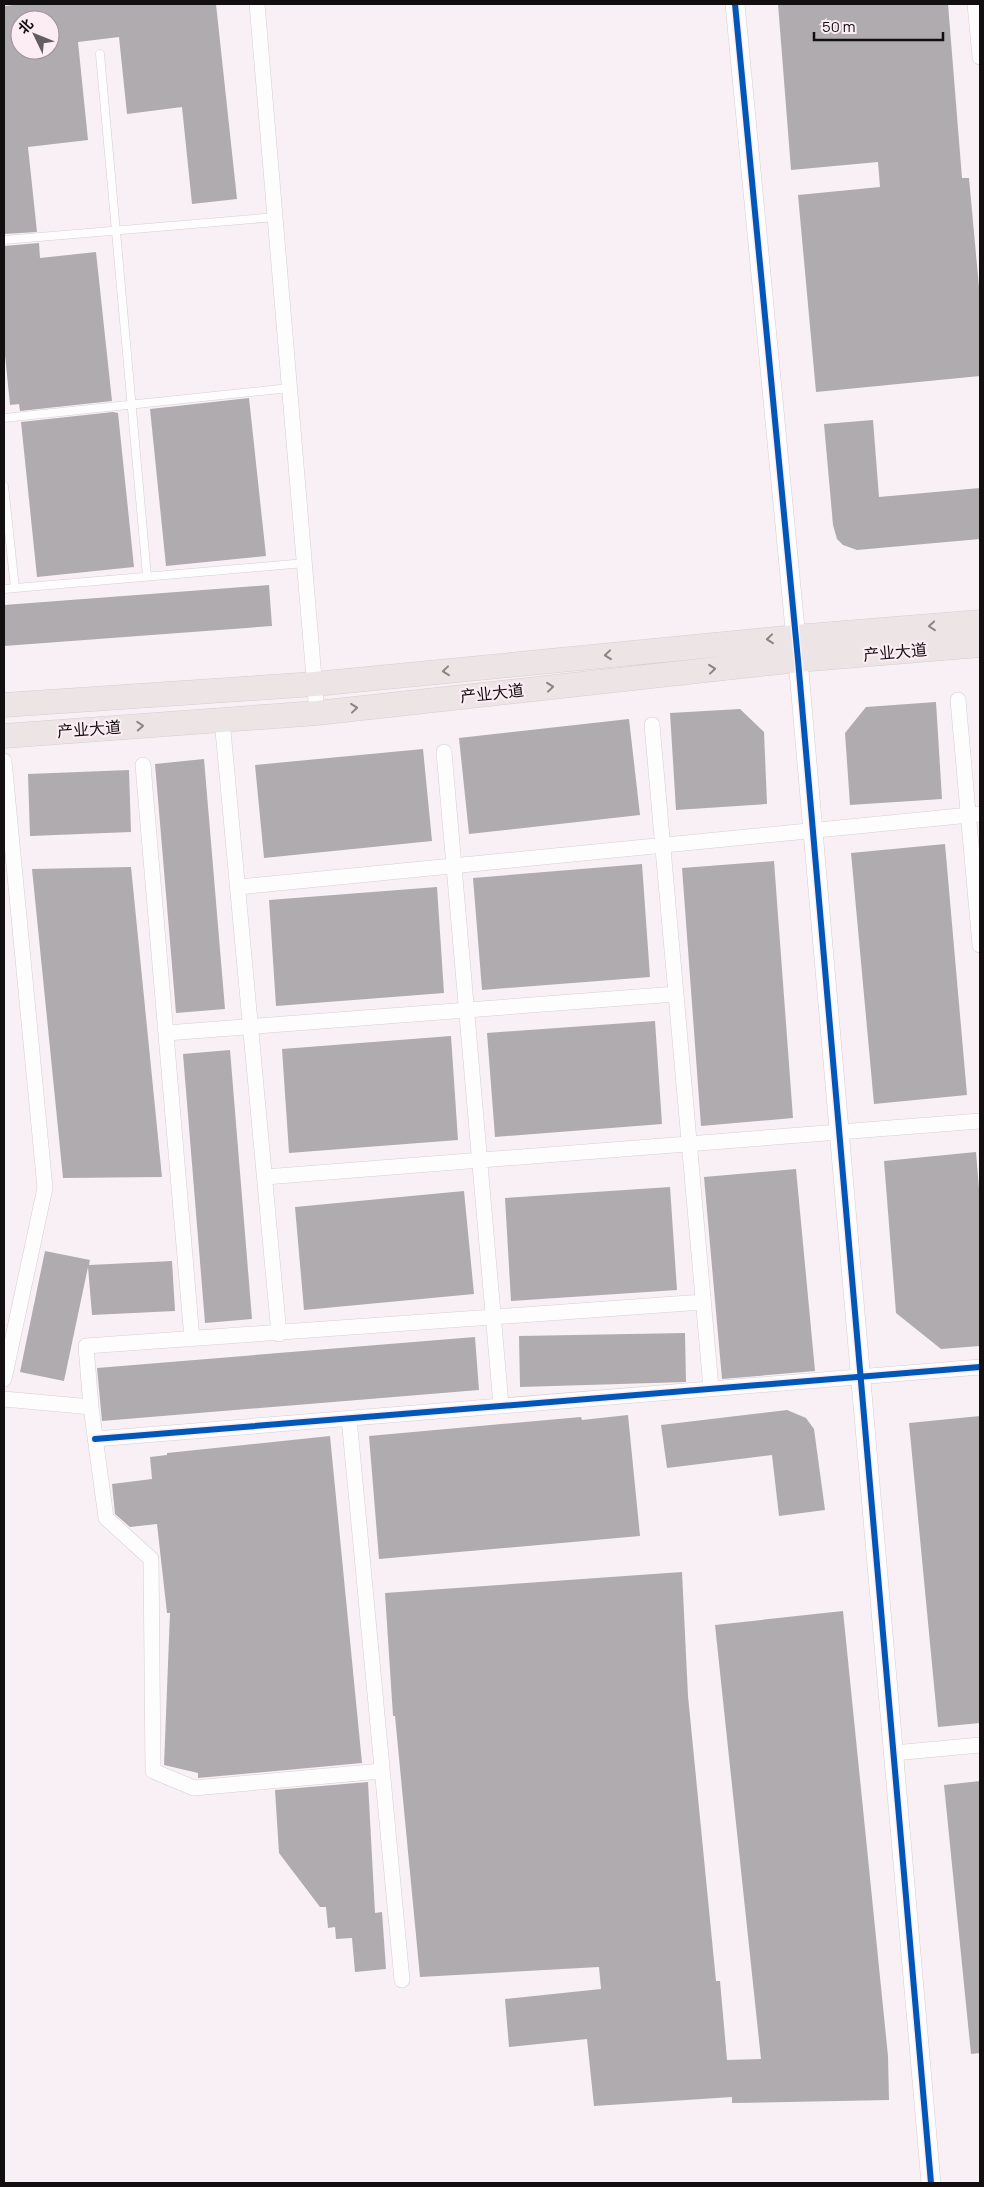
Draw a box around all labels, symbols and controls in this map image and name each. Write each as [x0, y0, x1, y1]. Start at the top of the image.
north arrow [10, 10, 60, 60]
scale bar [814, 10, 943, 42]
text: 北 [13, 14, 37, 37]
text: 50 m [822, 16, 856, 37]
one-way arrow [927, 620, 935, 631]
one-way arrow [765, 633, 773, 644]
street label: 产业大道 [862, 638, 928, 666]
one-way arrow [604, 649, 612, 660]
one-way arrow [708, 664, 716, 675]
one-way arrow [442, 665, 450, 676]
street label: 产业大道 [459, 679, 525, 707]
one-way arrow [547, 682, 555, 693]
one-way arrow [350, 703, 358, 714]
street label: 产业大道 [56, 716, 122, 742]
one-way arrow [136, 720, 144, 731]

